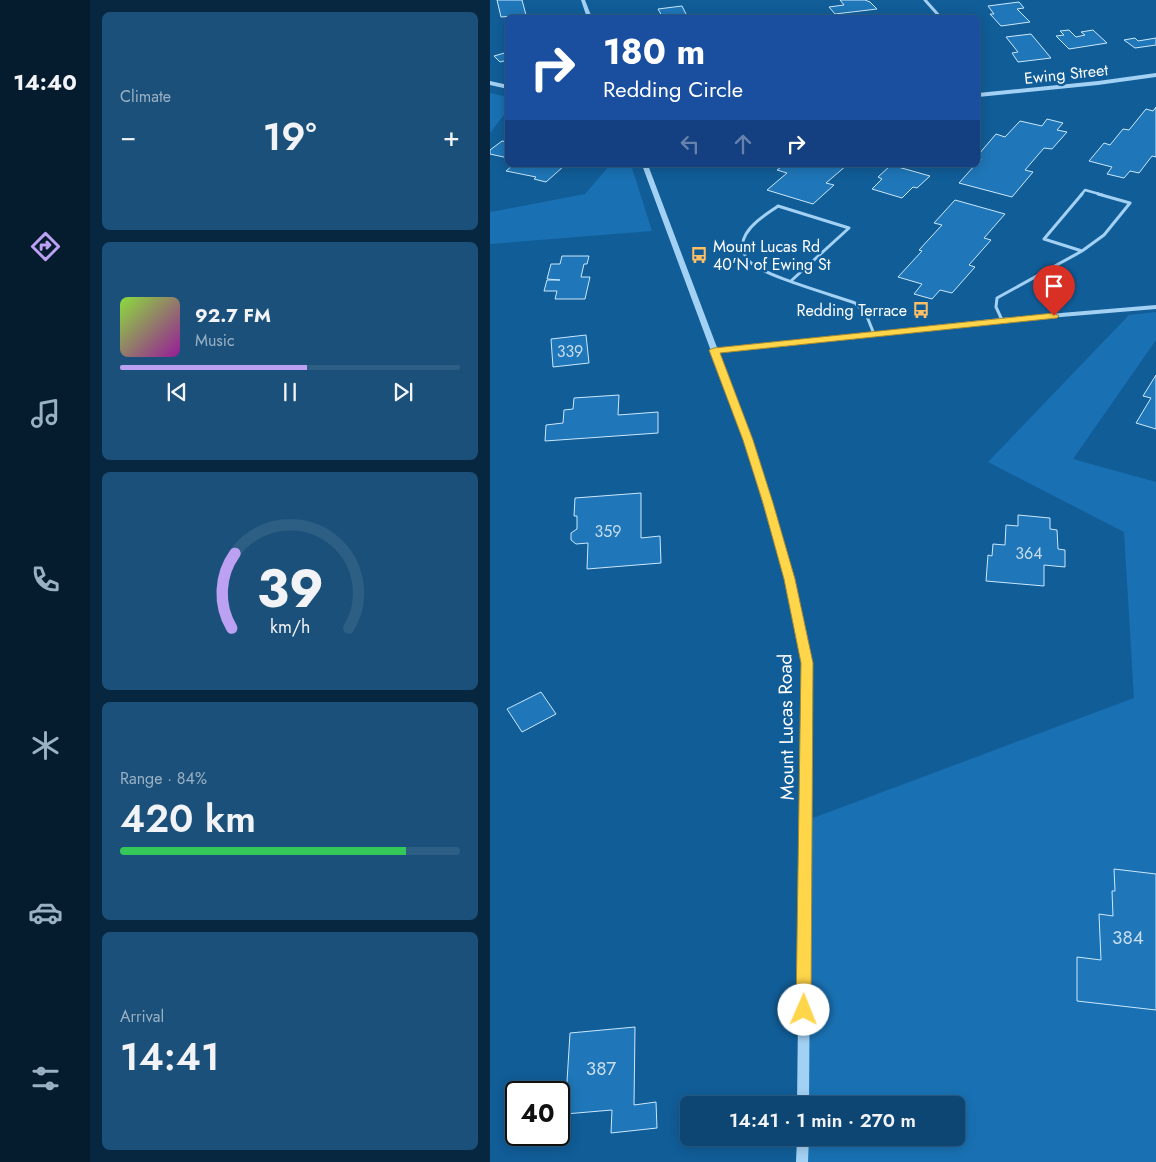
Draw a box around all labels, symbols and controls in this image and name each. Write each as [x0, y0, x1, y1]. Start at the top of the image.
text: 180 m [603, 27, 705, 77]
icon: right [520, 35, 585, 100]
street label: Ewing Street [1023, 58, 1109, 90]
text: 14:40 [13, 66, 77, 98]
text: Redding Circle [603, 73, 743, 105]
text: Climate [120, 85, 171, 108]
text: 19° [263, 109, 317, 164]
text: − [120, 116, 137, 157]
text: + [443, 116, 460, 157]
icon: left [676, 130, 704, 158]
icon: ahead [729, 130, 757, 158]
icon: right [782, 130, 810, 158]
icon: directions [28, 229, 63, 264]
place label: Mount Lucas Rd 40'N of Ewing St [713, 235, 831, 276]
bus stop icon: Mount Lucas Rd 40'N of Ewing St [689, 245, 709, 265]
pin [1033, 265, 1075, 316]
icon: arrive [1040, 272, 1068, 300]
place label: Redding Terrace [796, 299, 907, 322]
bus stop icon: Redding Terrace [911, 300, 931, 320]
text: 92.7 FM [195, 302, 271, 329]
text: Music [195, 329, 235, 352]
house number: 339 [557, 340, 583, 363]
icon: previous [163, 378, 191, 406]
icon: pause [276, 378, 304, 406]
icon: next [389, 378, 417, 406]
icon: music [28, 396, 63, 431]
house number: 359 [595, 520, 621, 543]
house number: 364 [1015, 542, 1043, 565]
text: 39 [256, 551, 324, 627]
icon: phone [28, 562, 63, 597]
text: km/h [270, 614, 310, 640]
street label: Mount Lucas Road [771, 653, 801, 801]
icon: climate [28, 728, 63, 763]
text: Range · 84% [120, 767, 207, 790]
text: 420 km [120, 791, 256, 846]
icon: car [28, 895, 63, 930]
house number: 384 [1112, 924, 1144, 951]
position arrow [777, 983, 829, 1035]
text: Arrival [120, 1005, 164, 1028]
text: 14:41 [120, 1029, 220, 1084]
house number: 387 [586, 1055, 616, 1082]
icon: filters [28, 1061, 63, 1096]
speed limit sign: 40 [505, 1081, 570, 1146]
text: 14:41 · 1 min · 270 m [729, 1107, 916, 1134]

